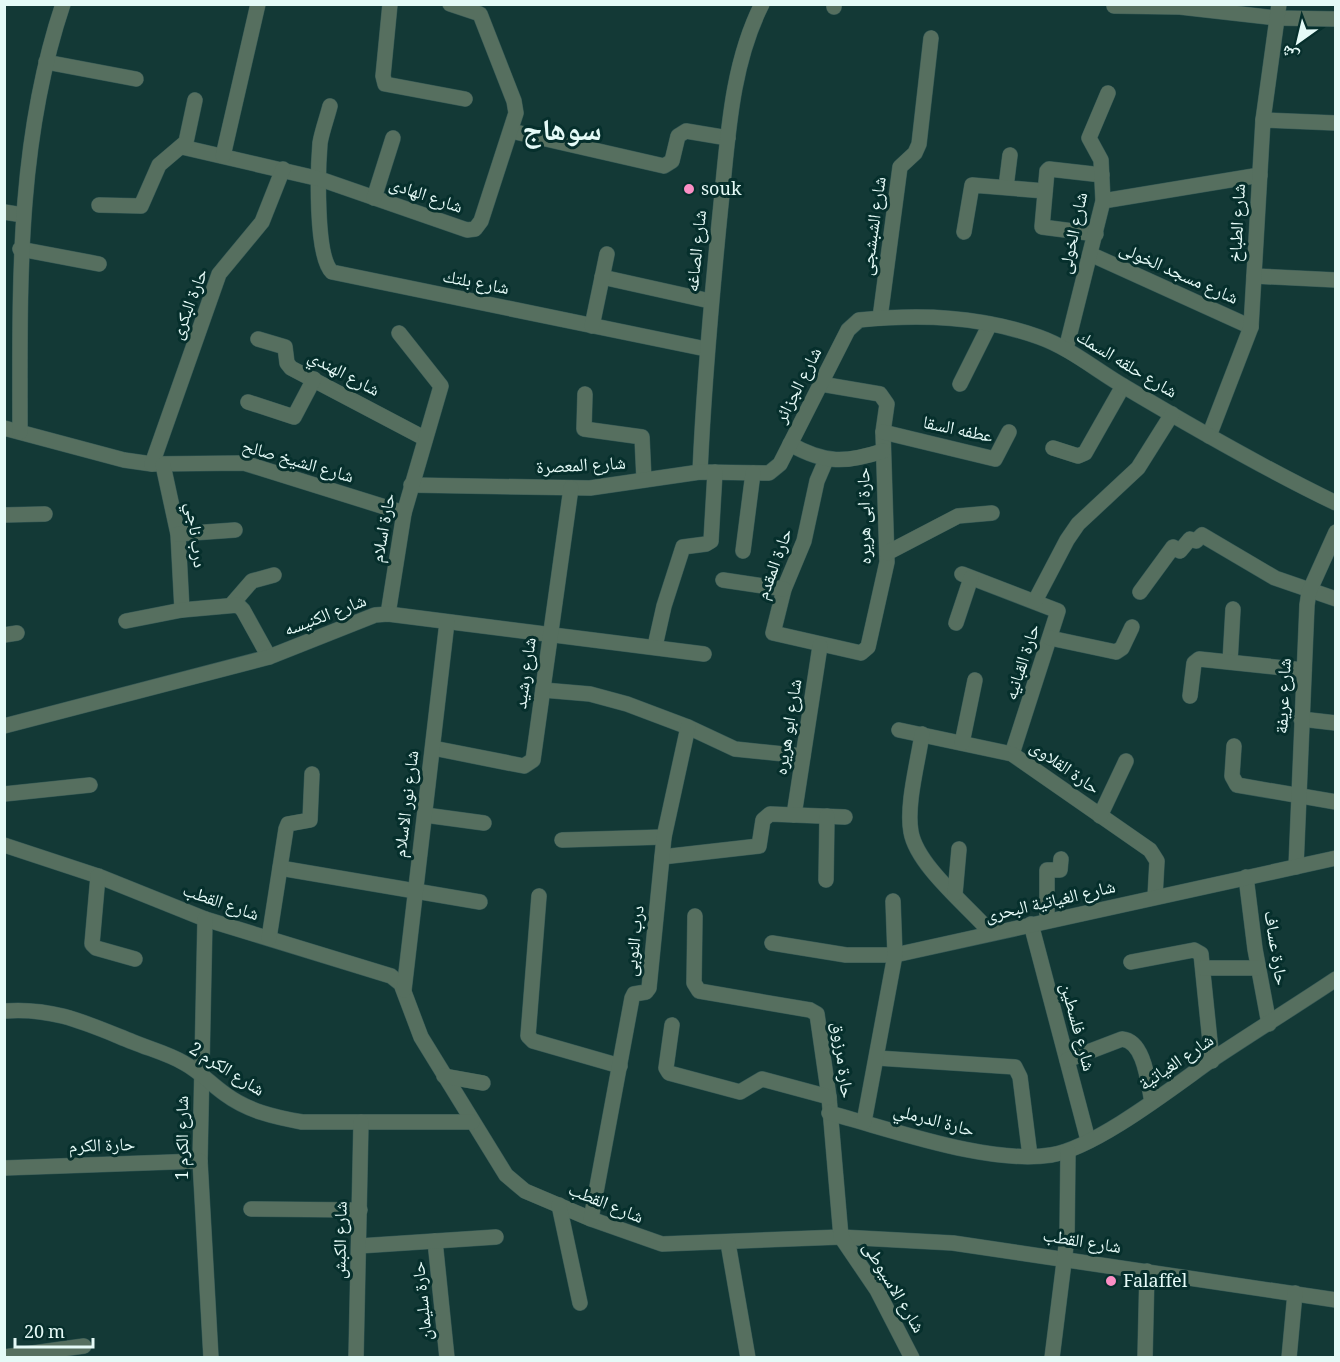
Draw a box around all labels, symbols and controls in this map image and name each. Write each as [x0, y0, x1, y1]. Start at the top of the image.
north arrow [1268, 12, 1328, 72]
text: ش [1276, 36, 1306, 68]
district label: سوهاج [522, 108, 602, 159]
street label: شارع الهادى [384, 170, 466, 223]
street label: شارع الشبشجى [853, 175, 897, 278]
place label: souk [701, 176, 742, 206]
marker: souk [682, 182, 696, 196]
street label: شارع الطباخ [1222, 183, 1256, 263]
street label: شارع الخولى [1052, 190, 1098, 277]
street label: شارع الصاغه [679, 209, 717, 294]
street label: شارع مسجد الخولى [1114, 235, 1243, 314]
street label: شارع بلتك [440, 263, 512, 305]
street label: حارة البكرى [164, 265, 218, 345]
street label: شارع حلقه السمك [1069, 324, 1182, 408]
street label: شارع الهندي [302, 343, 385, 406]
street label: شارع الجزائر [767, 343, 832, 430]
street label: عطفه السقا [920, 409, 995, 453]
street label: شارع الشيخ صالح [238, 433, 357, 493]
street label: شارع المعصرة [535, 450, 627, 484]
street label: حارة ابى هريره [850, 467, 882, 565]
street label: حارة اسلام [364, 491, 406, 566]
street label: درب ناجي [175, 501, 213, 570]
street label: حارة المقدم [749, 525, 803, 605]
street label: شارع الكنيسه [280, 587, 371, 646]
street label: حارة القبانيه [997, 621, 1050, 705]
street label: شارع رشيد [507, 636, 547, 711]
street label: شارع عريفة [1268, 657, 1302, 735]
street label: شارع ابو هريره [768, 677, 812, 778]
street label: حارة القلاوى [1023, 733, 1105, 804]
street label: شارع نور الاسلام [387, 749, 429, 860]
street label: شارع الغياتية البحرى [982, 873, 1119, 933]
street label: شارع القطب [178, 877, 263, 931]
street label: درب النوبى [617, 904, 655, 978]
street label: حارة عساف [1253, 909, 1295, 988]
street label: شارع فلسطين [1050, 980, 1102, 1075]
street label: حارة مرزوق [821, 1020, 861, 1100]
street label: شارع الغياتية [1133, 1027, 1221, 1100]
street label: شارع الكرم 2 [182, 1036, 270, 1106]
street label: شارع الكرم 1 [169, 1096, 199, 1180]
street label: حارة الدرملي [890, 1097, 977, 1147]
street label: حارة الكرم [68, 1131, 136, 1163]
street label: شارع القطب [563, 1176, 648, 1234]
street label: شارع الكبش [326, 1201, 358, 1279]
street label: شارع القطب [1040, 1222, 1123, 1264]
street label: شارع الاسيوطى [853, 1236, 932, 1340]
street label: حارة سليمان [405, 1260, 443, 1342]
place label: Falaffel [1123, 1268, 1188, 1298]
marker: Falaffel [1104, 1274, 1118, 1288]
scale bar [15, 1311, 93, 1349]
text: 20 m [24, 1319, 65, 1349]

